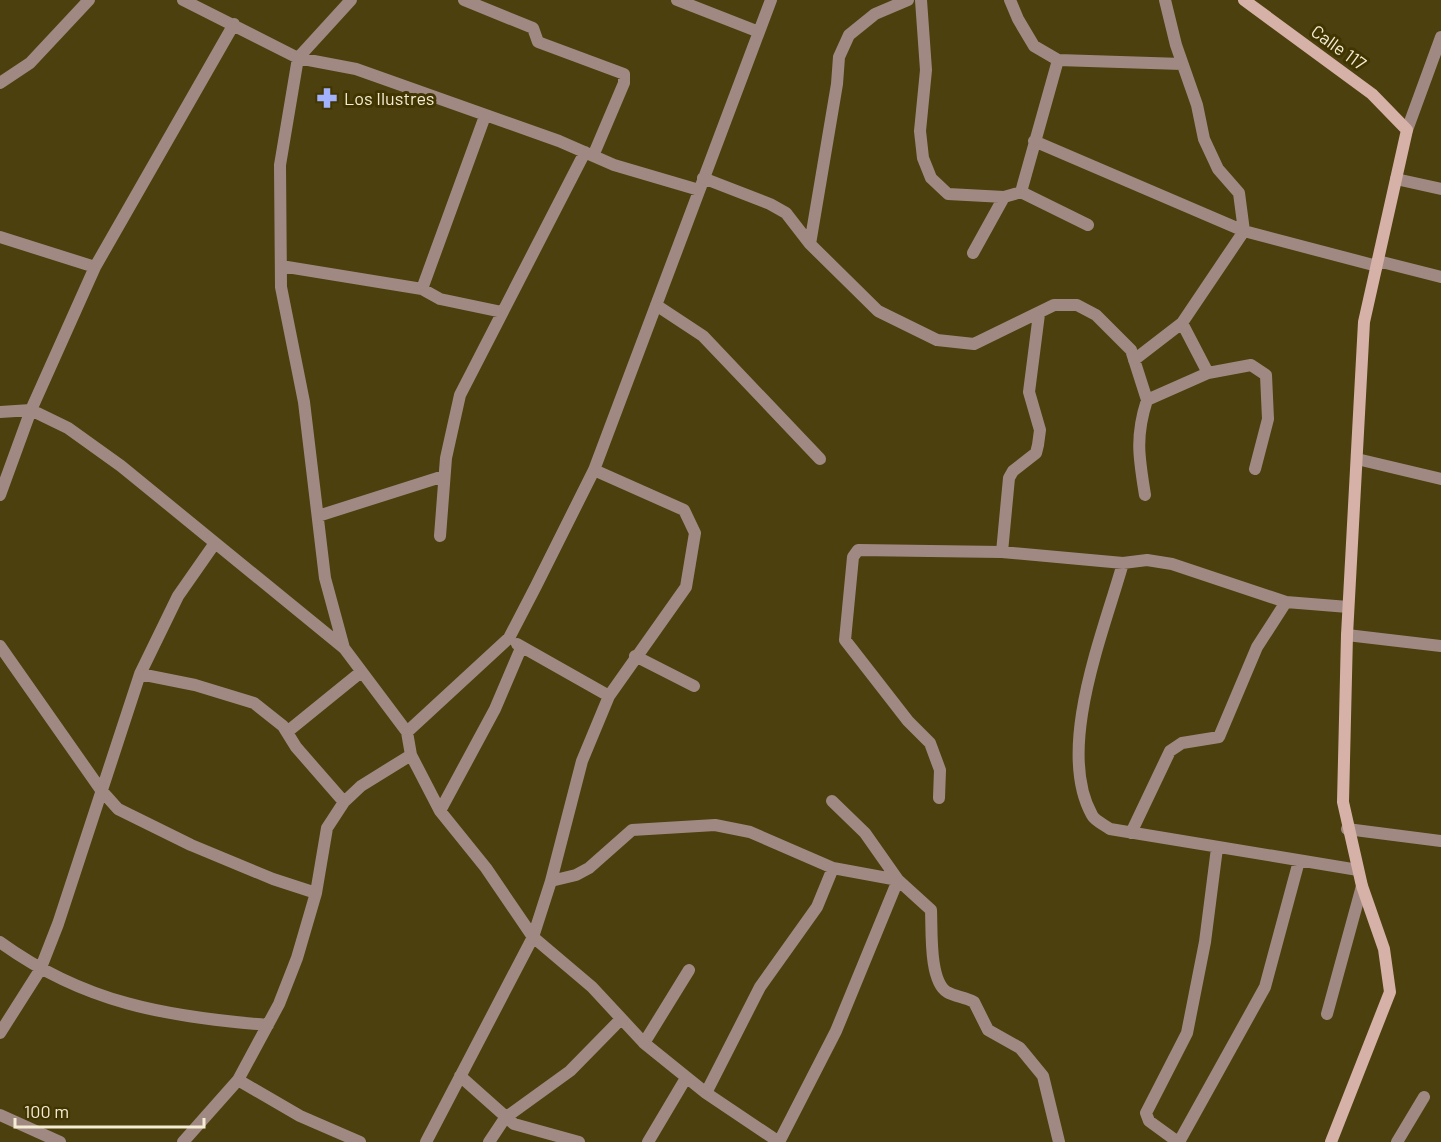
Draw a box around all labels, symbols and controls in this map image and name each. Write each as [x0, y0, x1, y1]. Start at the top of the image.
street label: Calle 117 [1307, 20, 1371, 75]
pharmacy icon: Los Ilustres [315, 86, 339, 110]
place label: Los Ilustres [344, 87, 435, 109]
scale bar [15, 1091, 204, 1129]
text: 100 m [24, 1100, 69, 1122]

